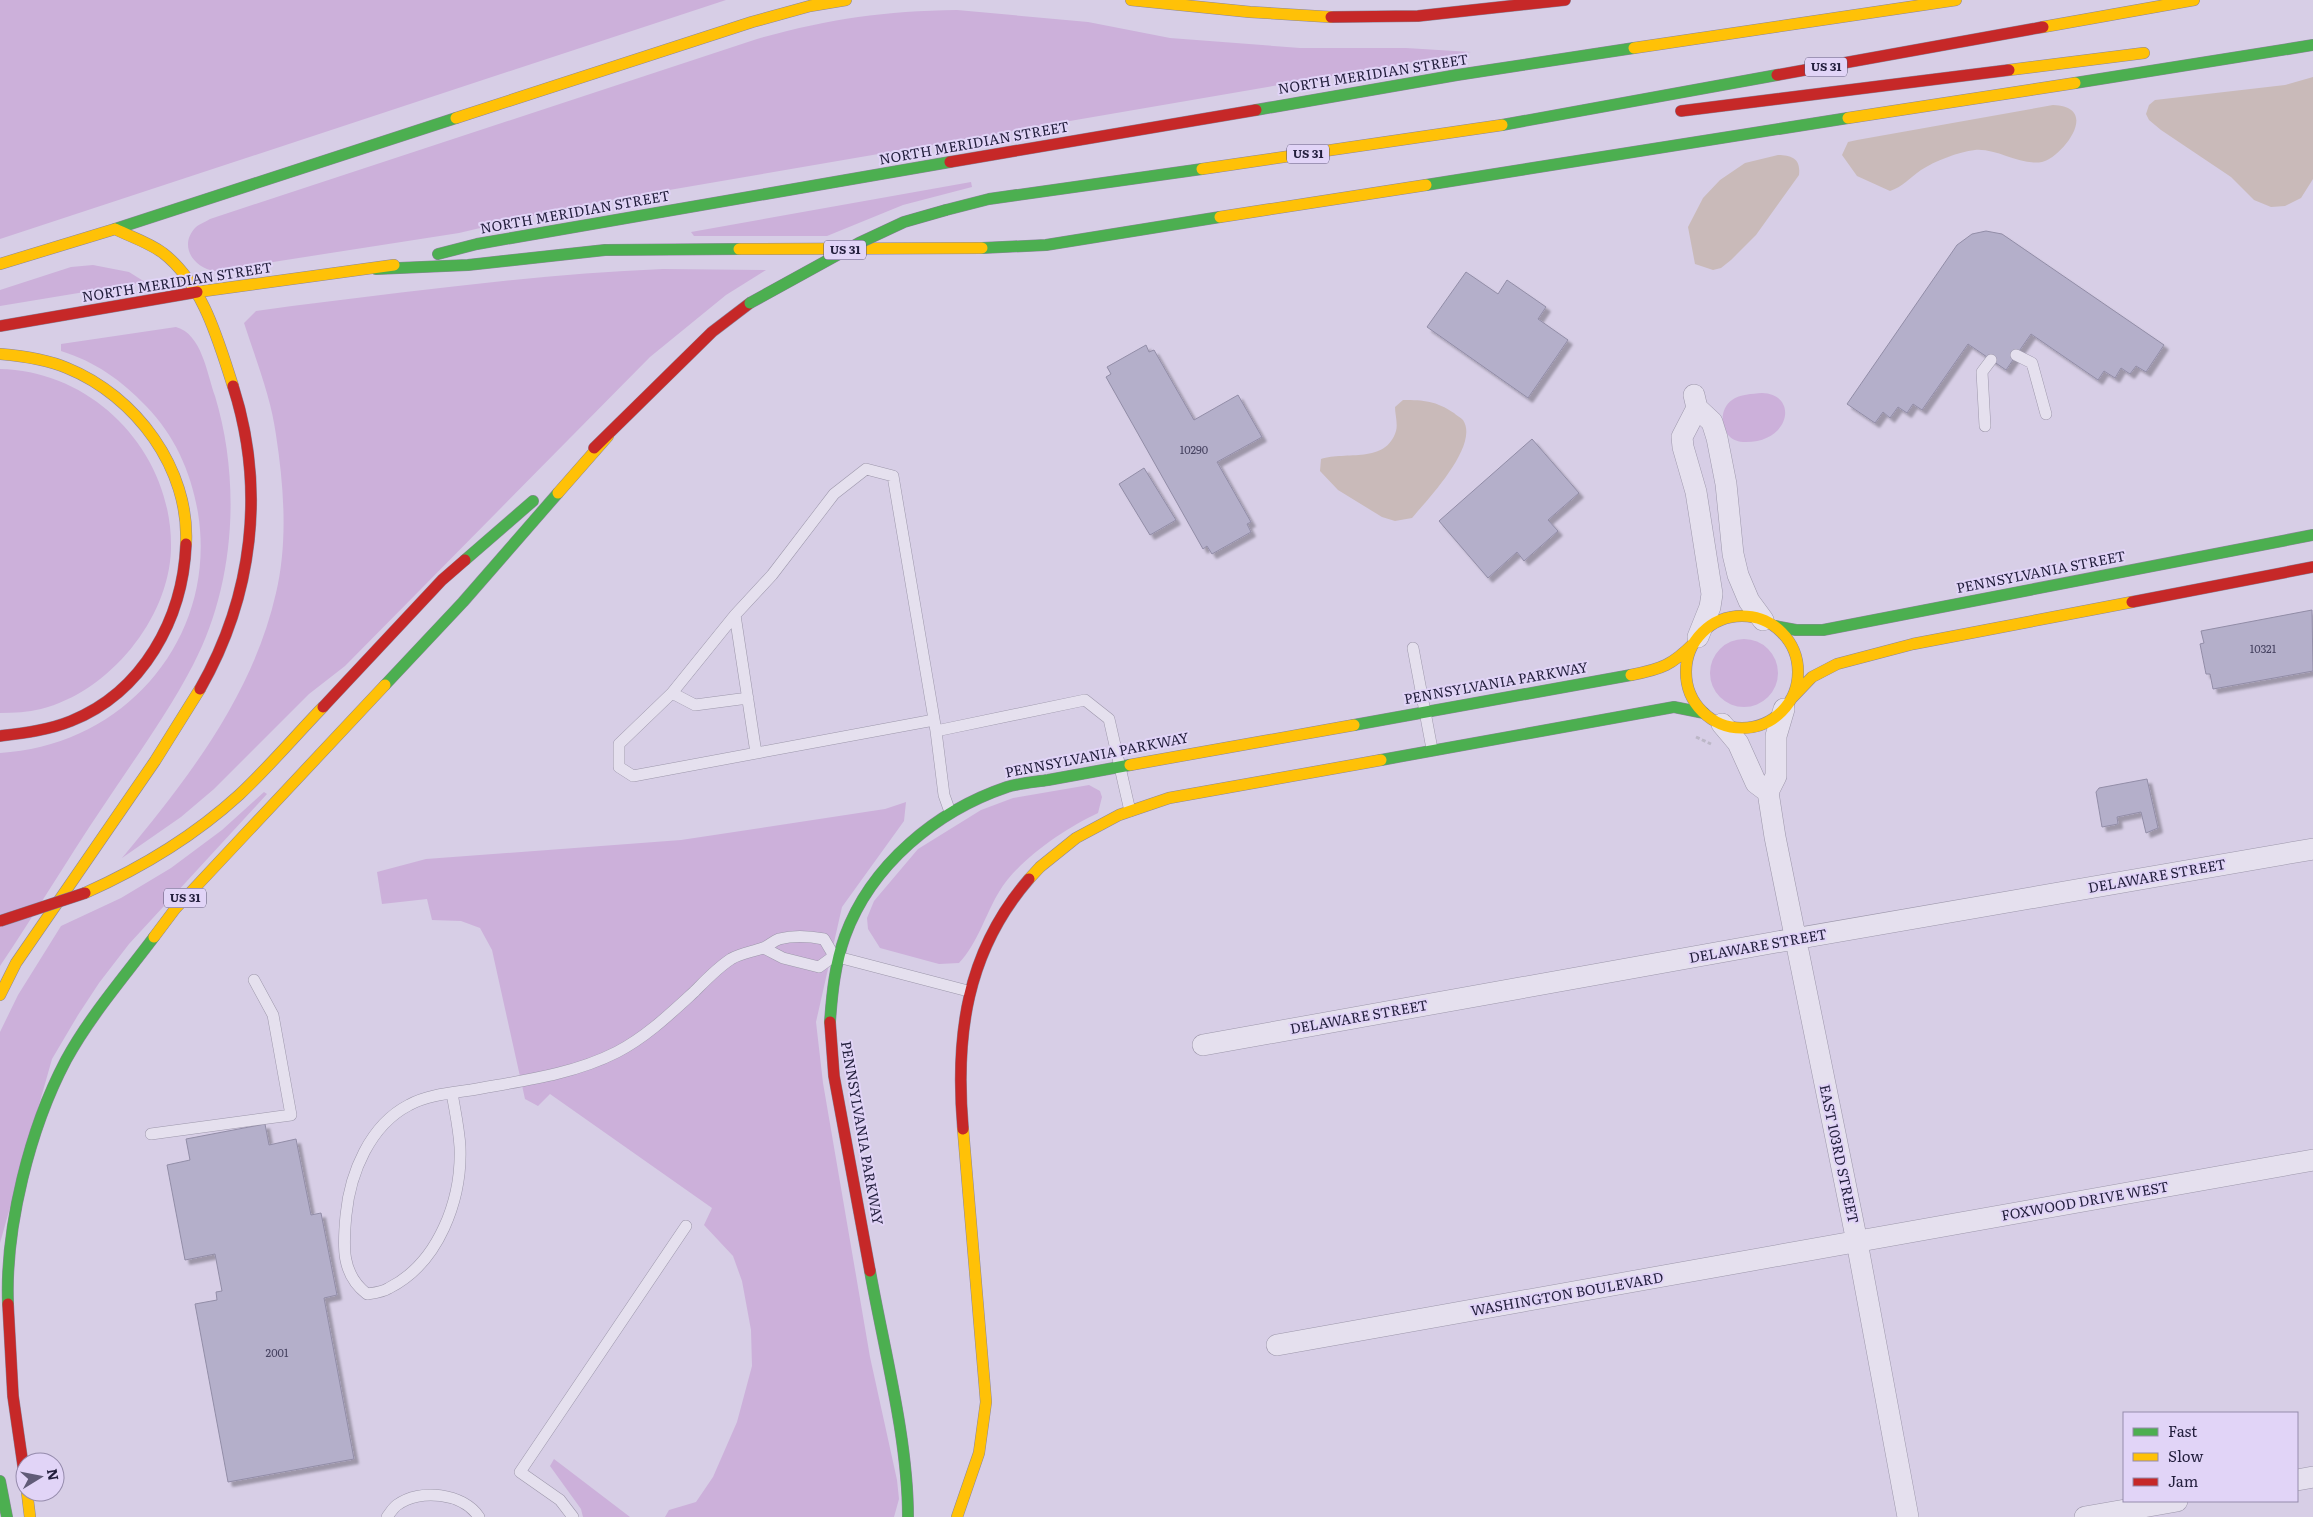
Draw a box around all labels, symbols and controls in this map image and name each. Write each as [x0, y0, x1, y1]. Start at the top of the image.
street label: NORTH MERIDIAN STREET [1276, 48, 1469, 98]
road number: US 31 [1805, 58, 1847, 76]
street label: NORTH MERIDIAN STREET [877, 115, 1070, 169]
road number: US 31 [1287, 144, 1329, 164]
street label: NORTH MERIDIAN STREET [478, 184, 671, 238]
road number: US 31 [824, 240, 866, 260]
street label: NORTH MERIDIAN STREET [80, 256, 273, 306]
house number: 10290 [1180, 441, 1208, 457]
street label: PENNSYLVANIA STREET [1954, 545, 2127, 597]
house number: 10321 [2250, 640, 2277, 656]
street label: PENNSYLVANIA PARKWAY [1402, 656, 1590, 708]
street label: PENNSYLVANIA PARKWAY [1003, 726, 1190, 782]
street label: DELAWARE STREET [2086, 853, 2227, 897]
road number: US 31 [164, 888, 206, 908]
street label: DELAWARE STREET [1687, 923, 1828, 967]
street label: DELAWARE STREET [1288, 994, 1429, 1038]
street label: PENNSYLVANIA PARKWAY [837, 1039, 889, 1227]
street label: EAST 103RD STREET [1815, 1082, 1864, 1225]
street label: FOXWOOD DRIVE WEST [2000, 1175, 2170, 1225]
street label: WASHINGTON BOULEVARD [1469, 1266, 1665, 1320]
house number: 2001 [266, 1344, 289, 1360]
legend [2123, 1412, 2298, 1502]
text: Fast [2168, 1419, 2197, 1442]
text: Slow [2168, 1444, 2203, 1467]
north arrow [15, 1452, 65, 1502]
text: N [43, 1467, 65, 1482]
text: Jam [2168, 1469, 2199, 1492]

